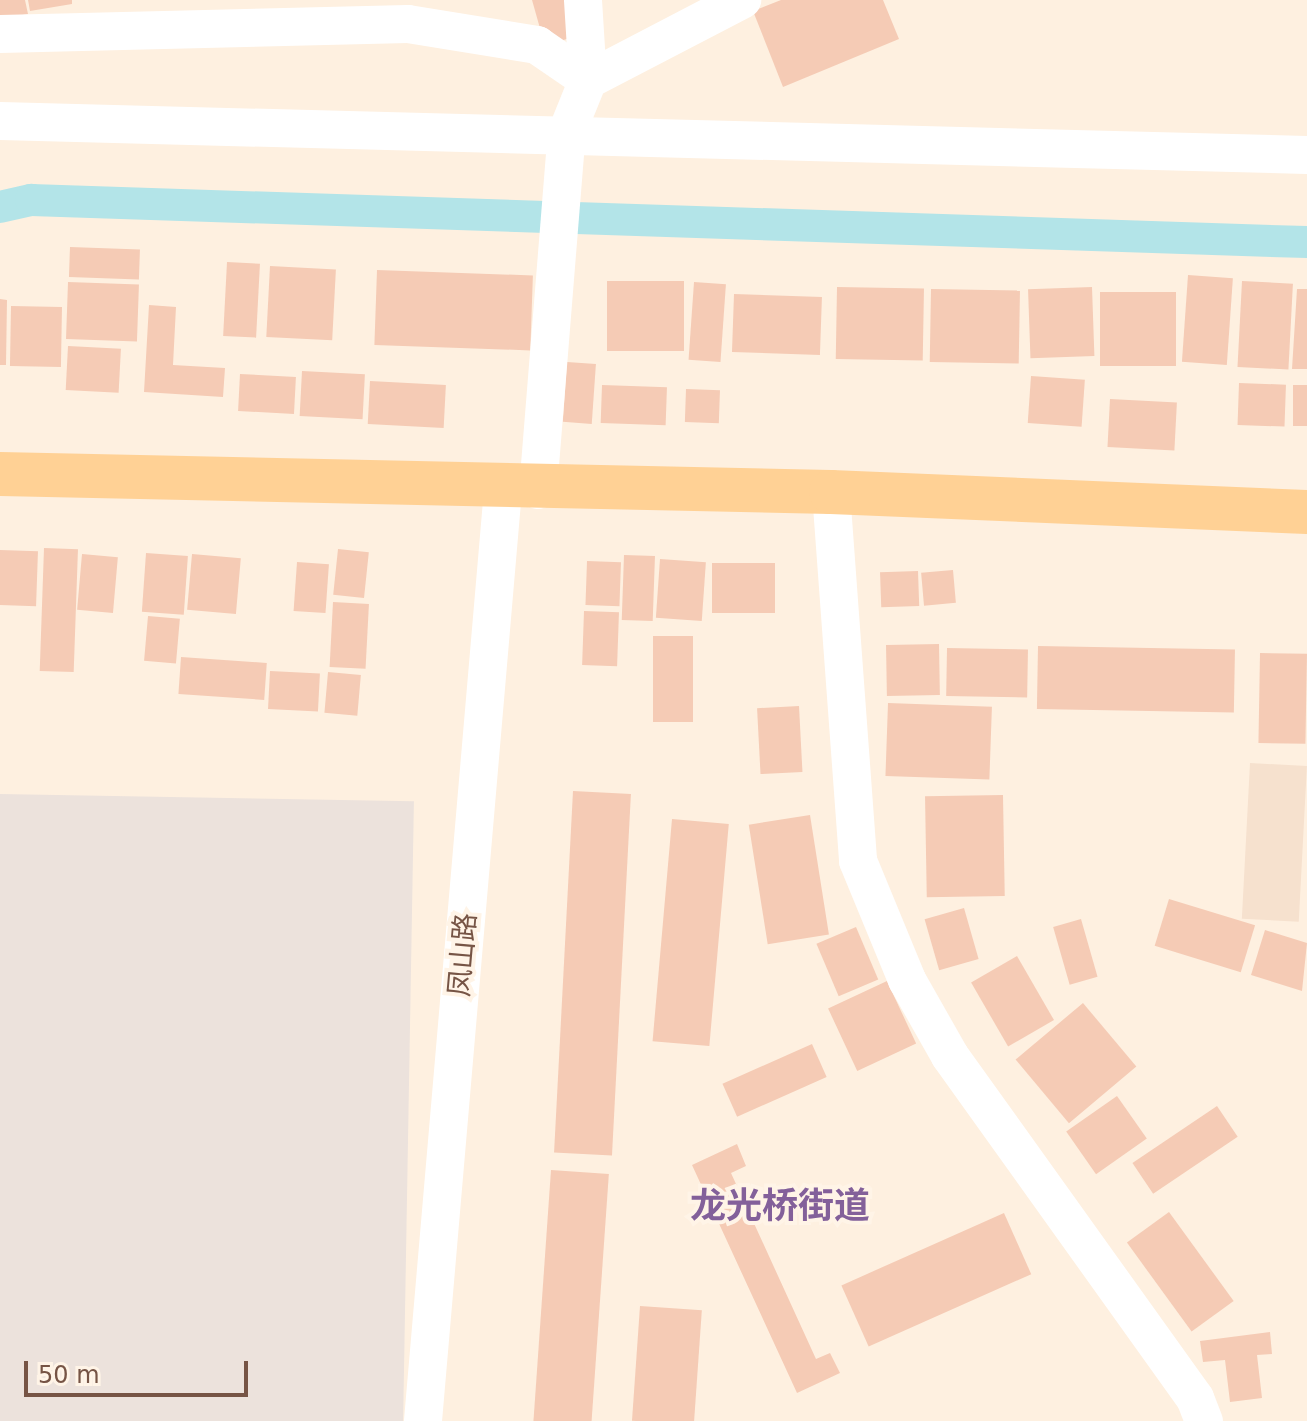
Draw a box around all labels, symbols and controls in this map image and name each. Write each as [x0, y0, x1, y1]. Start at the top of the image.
street label: 凤山路 [443, 912, 483, 998]
district label: 龙光桥街道 [690, 1184, 870, 1228]
scale bar [28, 1345, 252, 1395]
text: 50 m [38, 1361, 100, 1389]

